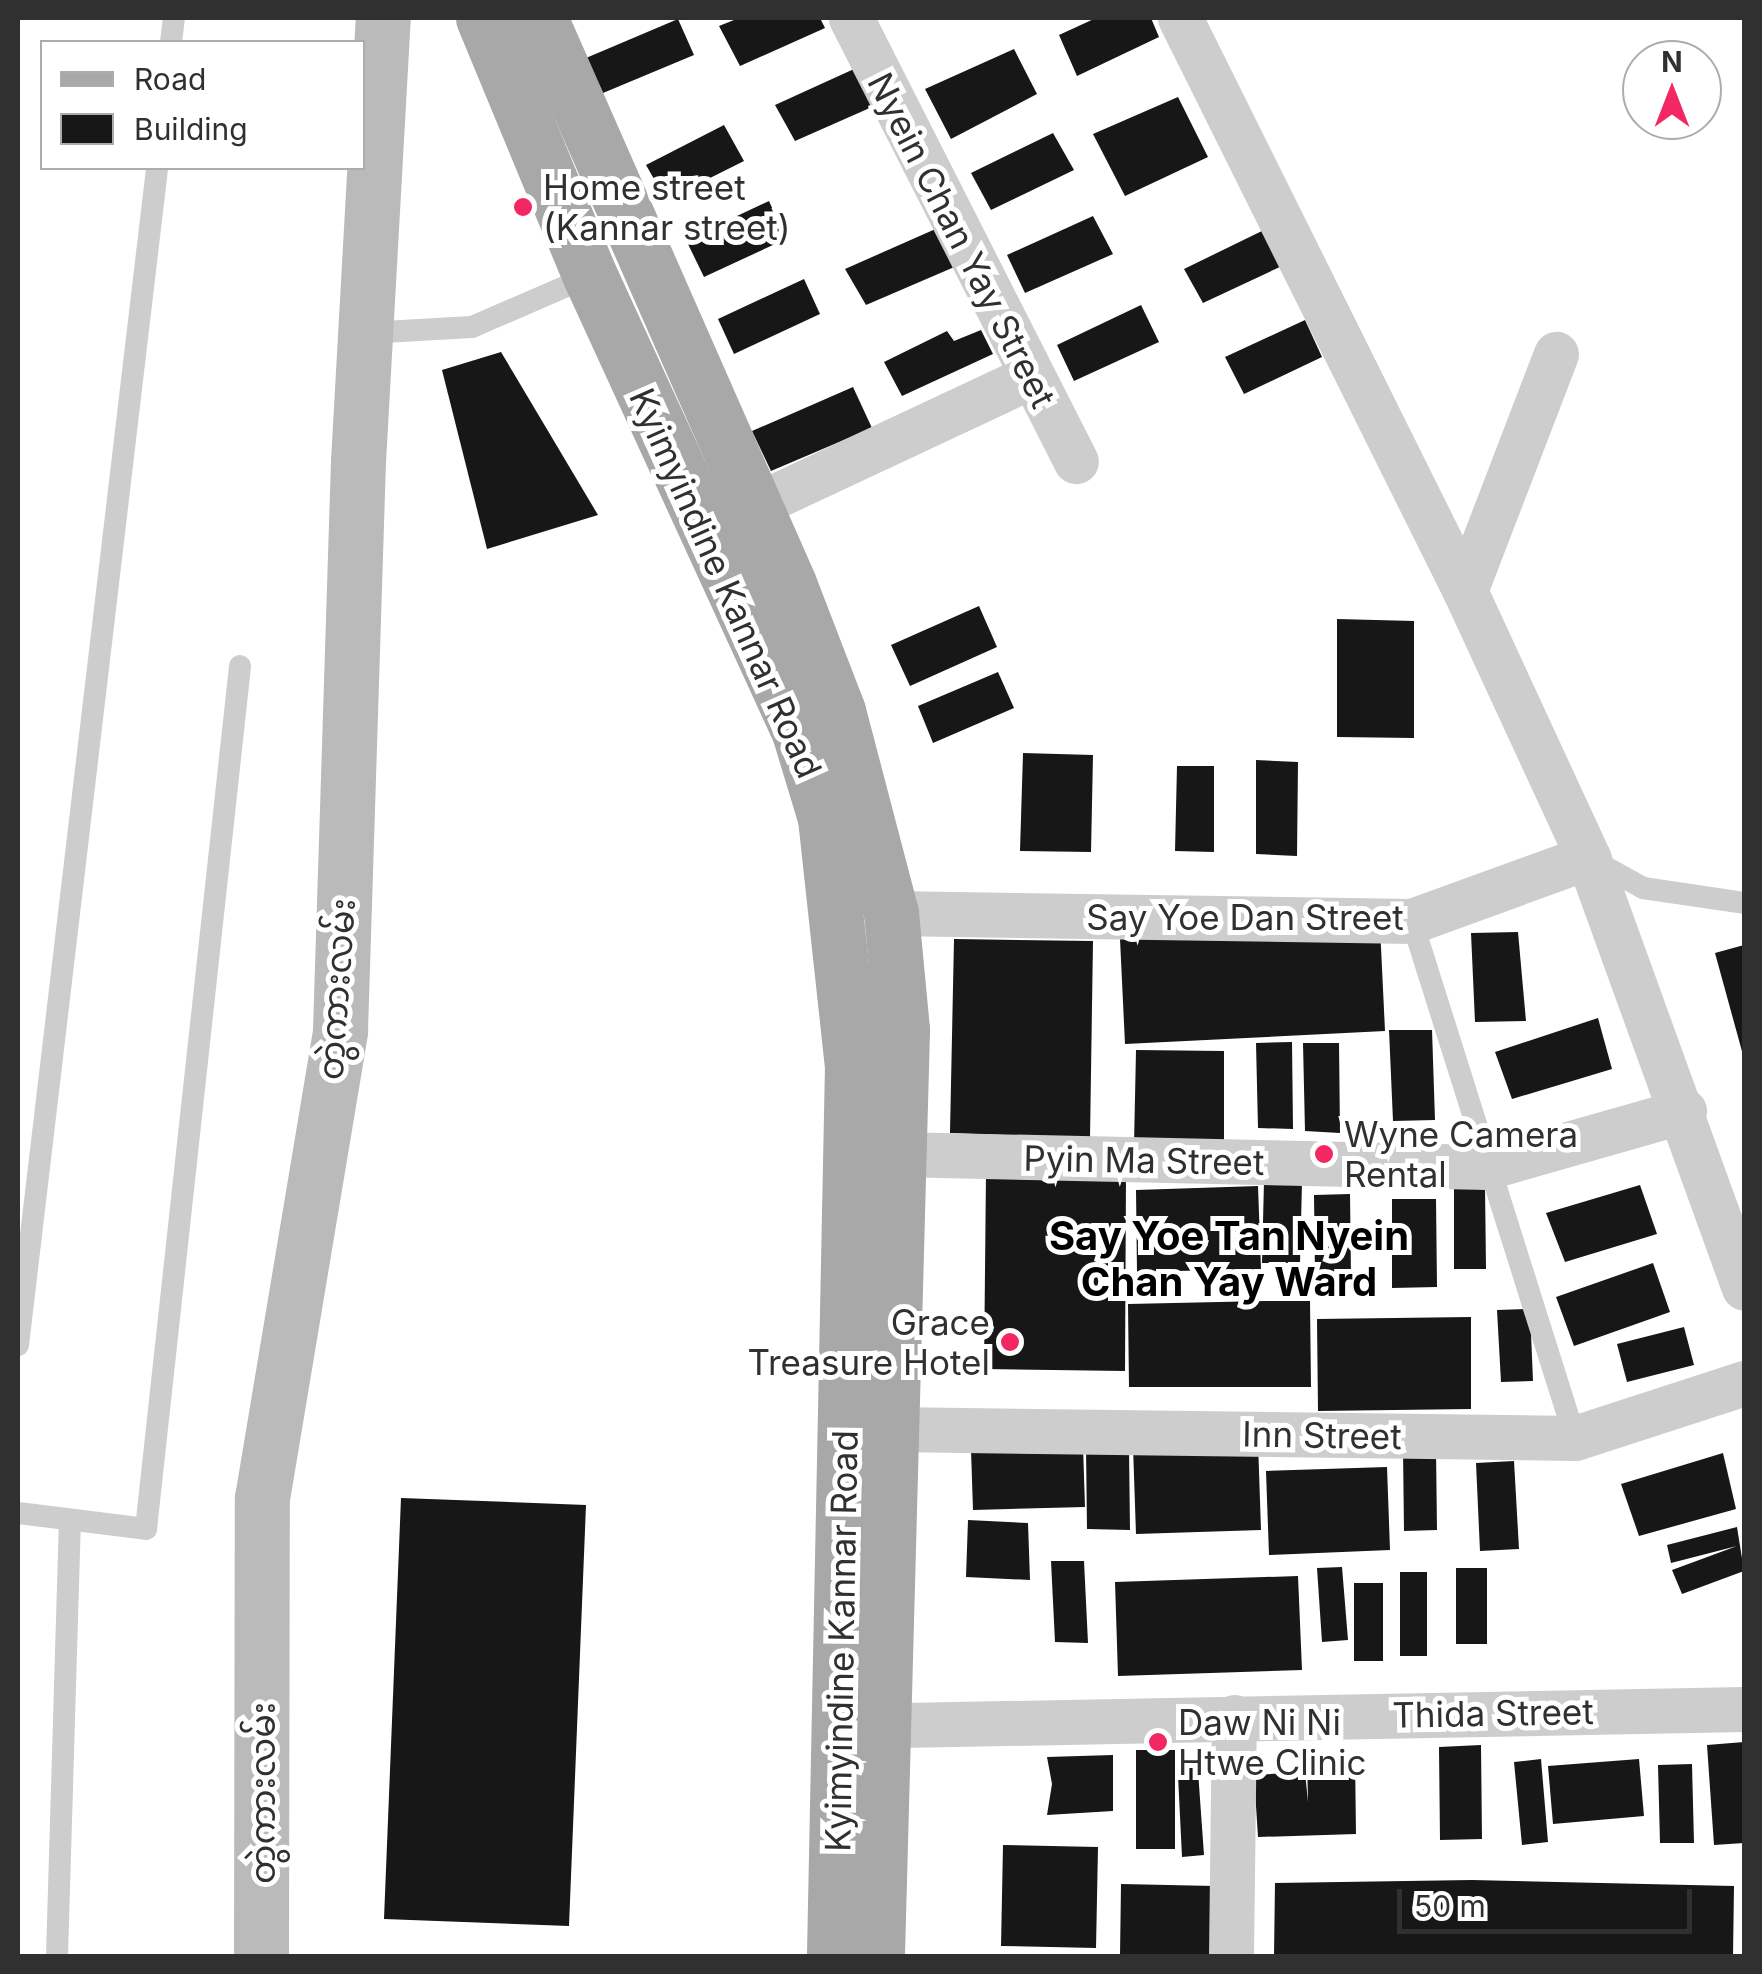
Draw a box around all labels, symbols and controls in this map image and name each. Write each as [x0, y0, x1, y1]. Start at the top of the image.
legend [40, 40, 365, 170]
north arrow [1622, 40, 1722, 140]
text: N [1661, 45, 1683, 79]
text: Road [134, 61, 206, 97]
street label: Nyein Chan Yay Street [859, 66, 1065, 414]
text: Building [134, 111, 248, 147]
place label: Home street (Kannar street) [543, 166, 791, 248]
marker: Home street (Kannar street) [512, 196, 534, 218]
street label: Kyimyindine Kannar Road [621, 382, 831, 784]
street label: Say Yoe Dan Street [1086, 896, 1404, 938]
street label: တွဲကားလမ်း [309, 897, 363, 1081]
place label: Wyne Camera Rental [1344, 1113, 1578, 1195]
street label: Pyin Ma Street [1023, 1137, 1265, 1183]
marker: Wyne Camera Rental [1313, 1143, 1335, 1165]
district label: Say Yoe Tan Nyein Chan Yay Ward [1049, 1212, 1409, 1306]
place label: Grace Treasure Hotel [747, 1301, 990, 1383]
marker: Grace Treasure Hotel [999, 1331, 1021, 1353]
street label: Inn Street [1242, 1413, 1402, 1457]
street label: Kyimyindine Kannar Road [816, 1430, 866, 1852]
street label: Thida Street [1392, 1690, 1594, 1736]
place label: Daw Ni Ni Htwe Clinic [1178, 1701, 1366, 1783]
street label: တွဲကားလမ်း [241, 1702, 283, 1884]
marker: Daw Ni Ni Htwe Clinic [1147, 1731, 1169, 1753]
scale bar [1402, 1869, 1697, 1931]
text: 50 m [1414, 1888, 1486, 1924]

